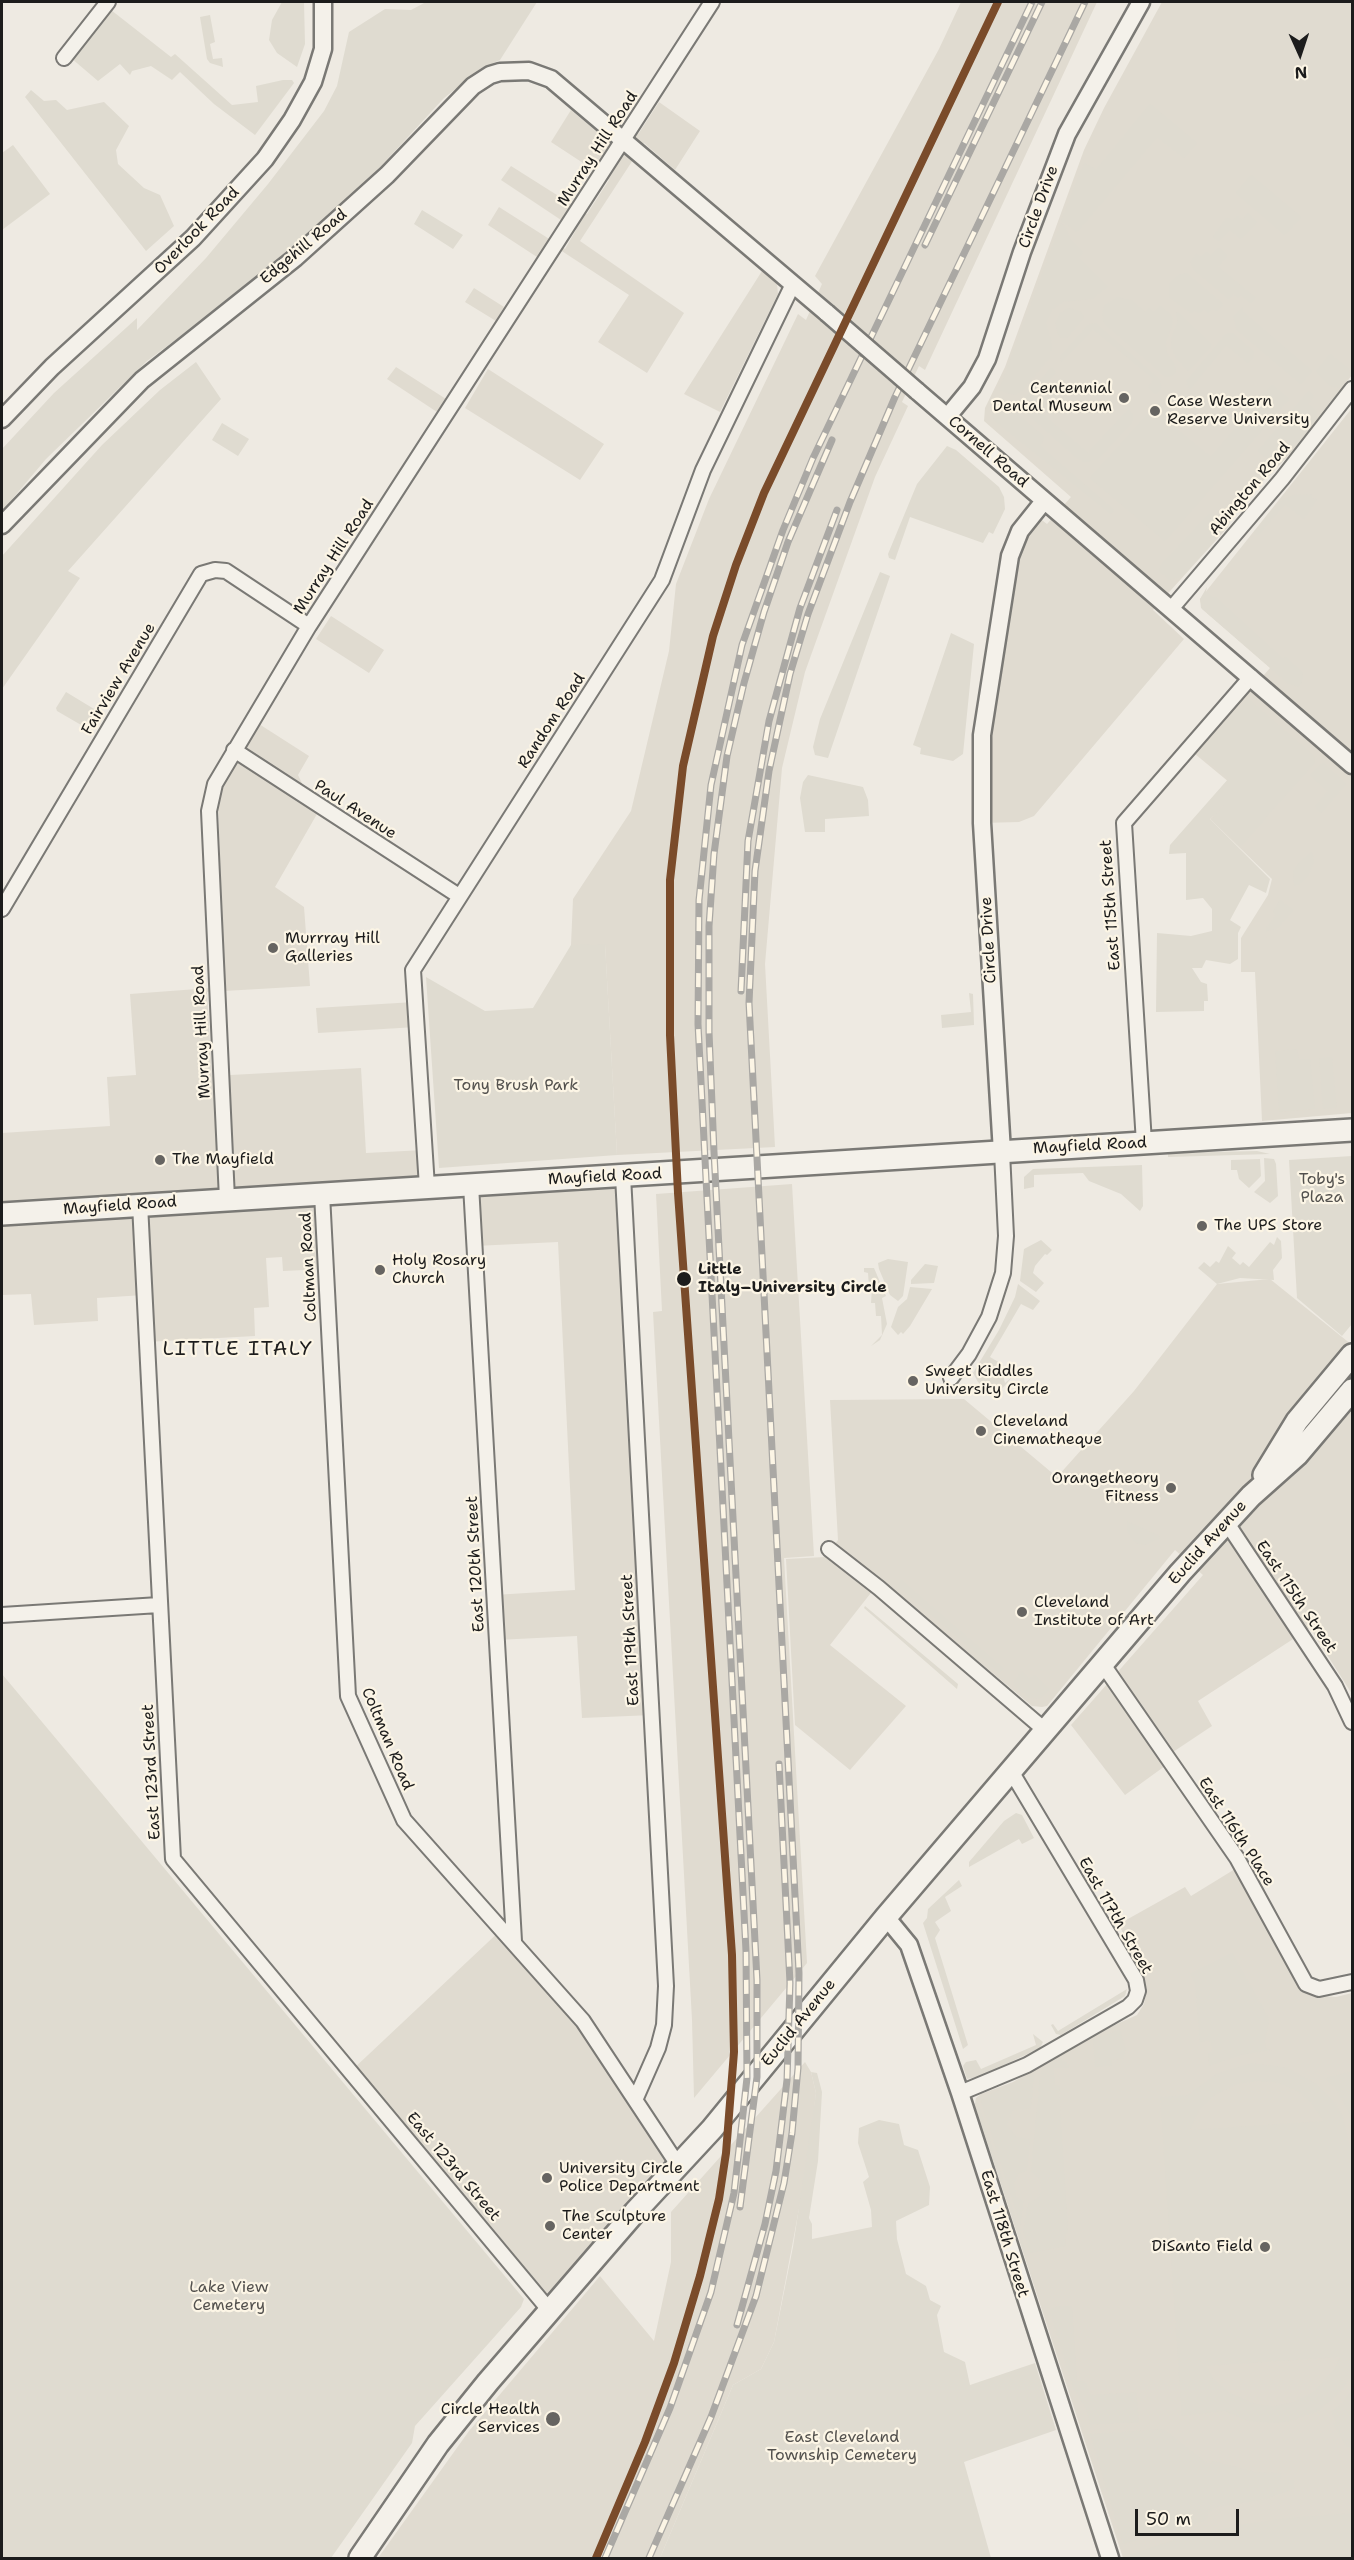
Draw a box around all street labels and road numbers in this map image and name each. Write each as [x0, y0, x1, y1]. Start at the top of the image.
street label: Murray Hill Road [554, 88, 642, 210]
street label: Circle Drive [1015, 163, 1063, 251]
street label: Overlook Road [150, 183, 244, 279]
street label: Edgehill Road [257, 205, 351, 289]
street label: Cornell Road [944, 412, 1032, 492]
street label: Abington Road [1205, 438, 1295, 540]
street label: Murray Hill Road [290, 496, 378, 618]
street label: Fairview Avenue [78, 620, 160, 738]
street label: Random Road [514, 670, 590, 772]
street label: Paul Avenue [310, 776, 400, 844]
street label: East 115th Street [1097, 839, 1125, 971]
street label: Circle Drive [977, 896, 1001, 984]
street label: Murray Hill Road [189, 965, 215, 1099]
street label: Mayfield Road [1033, 1133, 1147, 1159]
street label: Mayfield Road [548, 1164, 662, 1190]
street label: Mayfield Road [63, 1192, 177, 1220]
street label: Coltman Road [297, 1212, 321, 1322]
street label: East 120th Street [463, 1495, 489, 1633]
street label: Euclid Avenue [1165, 1497, 1251, 1589]
street label: East 115th Street [1251, 1537, 1341, 1657]
street label: East 119th Street [618, 1574, 644, 1706]
street label: Coltman Road [357, 1685, 417, 1793]
street label: East 123rd Street [139, 1703, 165, 1841]
street label: East 116th Place [1194, 1774, 1278, 1890]
street label: East 117th Street [1074, 1854, 1156, 1978]
street label: Euclid Avenue [758, 1975, 840, 2071]
street label: East 123rd Street [402, 2109, 504, 2225]
street label: East 118th Street [975, 2168, 1033, 2300]

